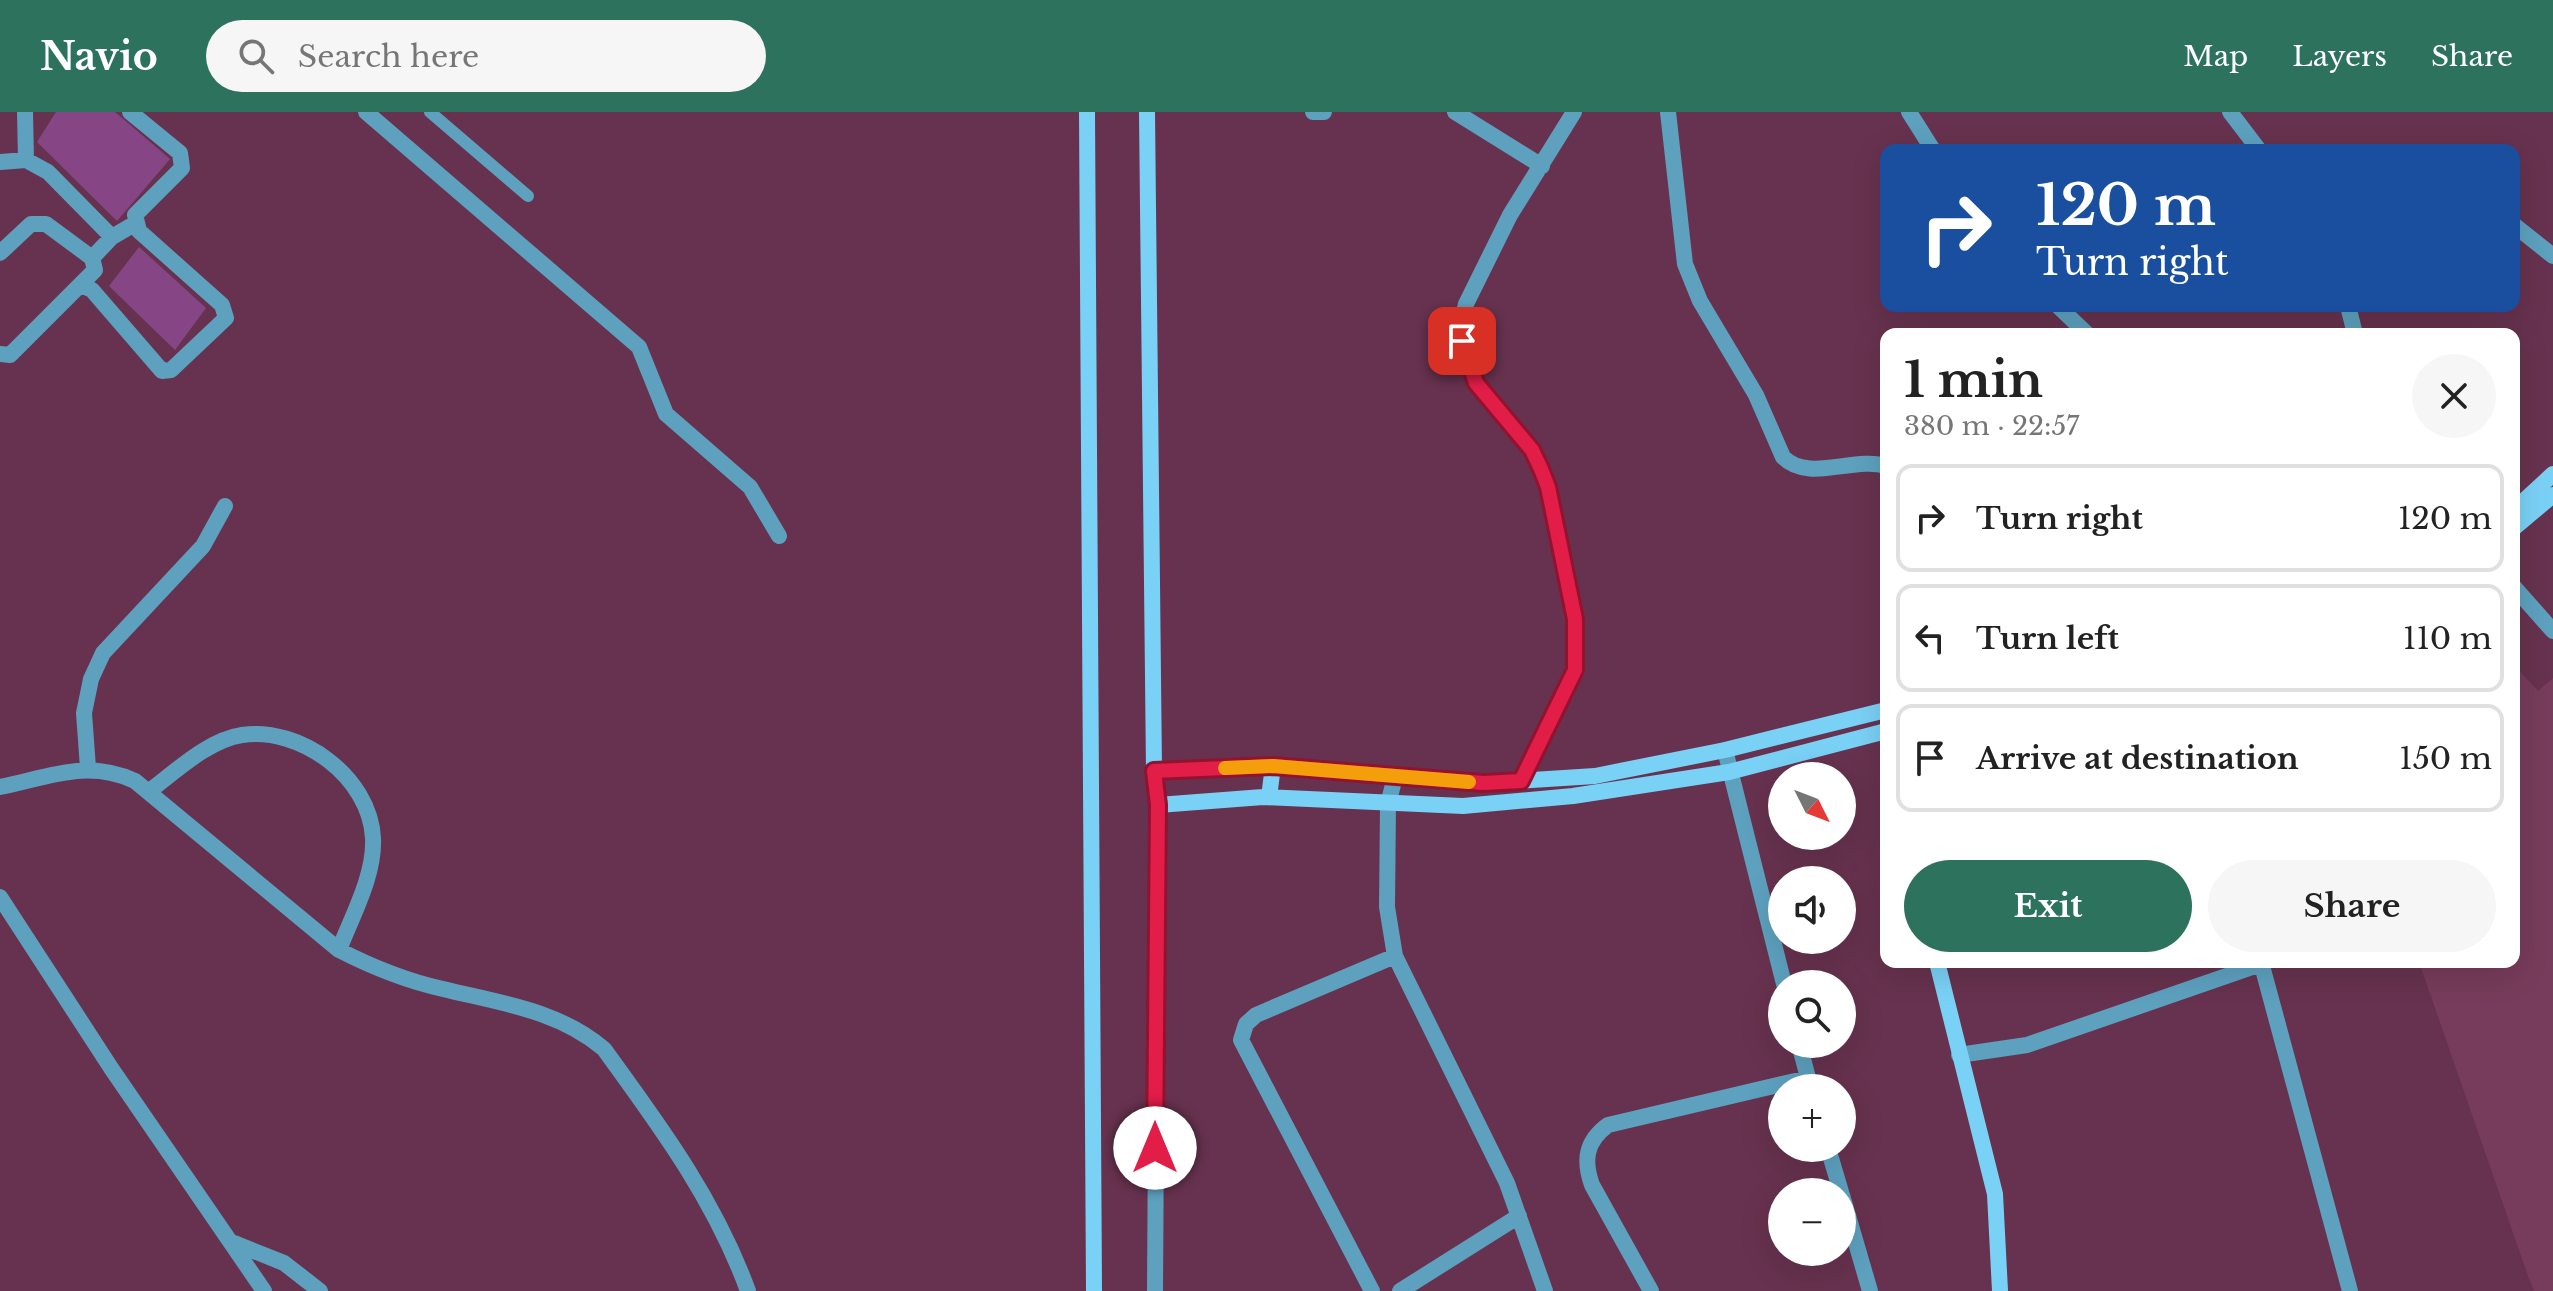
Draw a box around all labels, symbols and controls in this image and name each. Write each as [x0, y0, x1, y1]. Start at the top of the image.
search box [206, 20, 766, 92]
text: Navio [40, 33, 158, 80]
icon: search [234, 34, 278, 78]
text: Search here [298, 38, 479, 75]
text: Map [2183, 39, 2248, 74]
text: Layers [2292, 39, 2387, 74]
text: Share [2431, 39, 2513, 74]
text: 120 m [2036, 171, 2216, 240]
icon: right [1904, 176, 2008, 280]
text: Turn right [2036, 240, 2229, 285]
pin [1428, 307, 1496, 375]
icon: arrive [1440, 319, 1484, 363]
text: 1 min [1904, 350, 2043, 410]
button: close [2412, 354, 2496, 438]
text: 380 m · 22:57 [1904, 410, 2079, 442]
icon: right [1908, 496, 1952, 540]
text: Turn right [1976, 500, 2143, 537]
text: 120 m [2398, 500, 2492, 537]
icon: left [1908, 616, 1952, 660]
text: Turn left [1976, 620, 2119, 657]
text: 110 m [2403, 620, 2492, 657]
icon: arrive [1908, 736, 1952, 780]
text: Arrive at destination [1976, 740, 2299, 777]
text: 150 m [2399, 740, 2492, 777]
north arrow [1768, 762, 1856, 850]
map controls [1768, 762, 1856, 1266]
button: Exit [1904, 860, 2192, 952]
button: Share [2208, 860, 2496, 952]
button: sound [1768, 866, 1856, 954]
button: search [1768, 970, 1856, 1058]
button: + [1768, 1074, 1856, 1162]
position arrow [1113, 1106, 1197, 1190]
button: − [1768, 1178, 1856, 1266]

